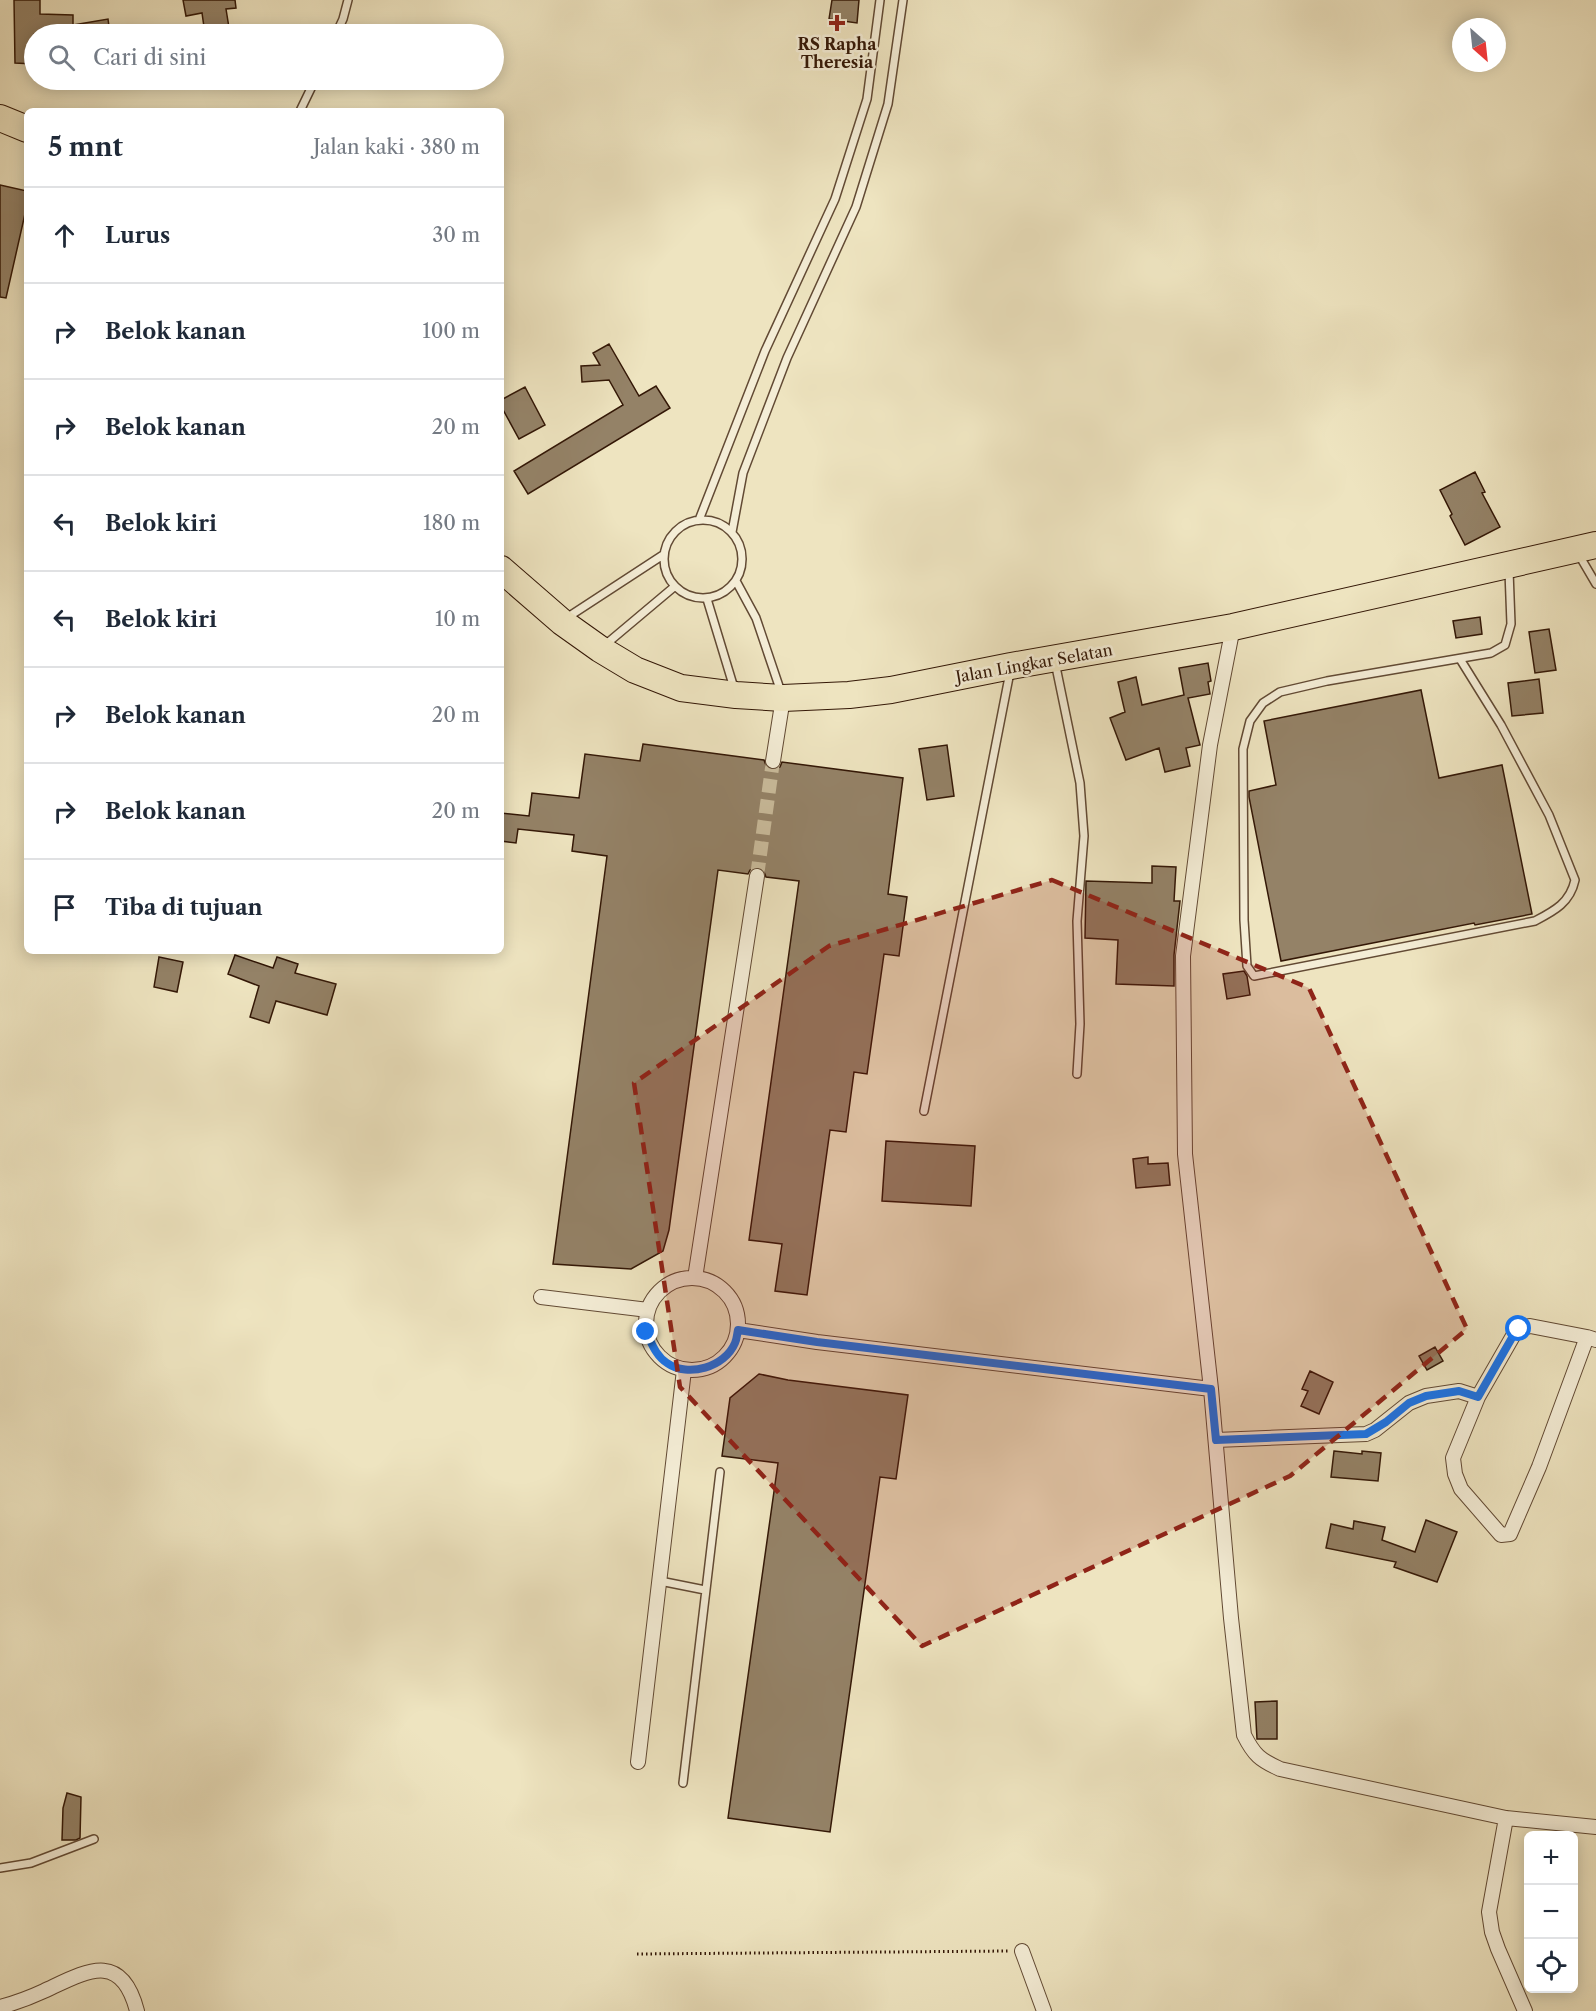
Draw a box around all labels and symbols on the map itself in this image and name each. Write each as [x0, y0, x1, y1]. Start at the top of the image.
marker: RS Rapha Theresia [828, 14, 846, 32]
north arrow [1452, 18, 1506, 72]
place label: RS Rapha Theresia [797, 34, 877, 72]
street label: Jalan Lingkar Selatan [951, 639, 1114, 687]
route start [1505, 1315, 1531, 1341]
route end [632, 1318, 658, 1344]

